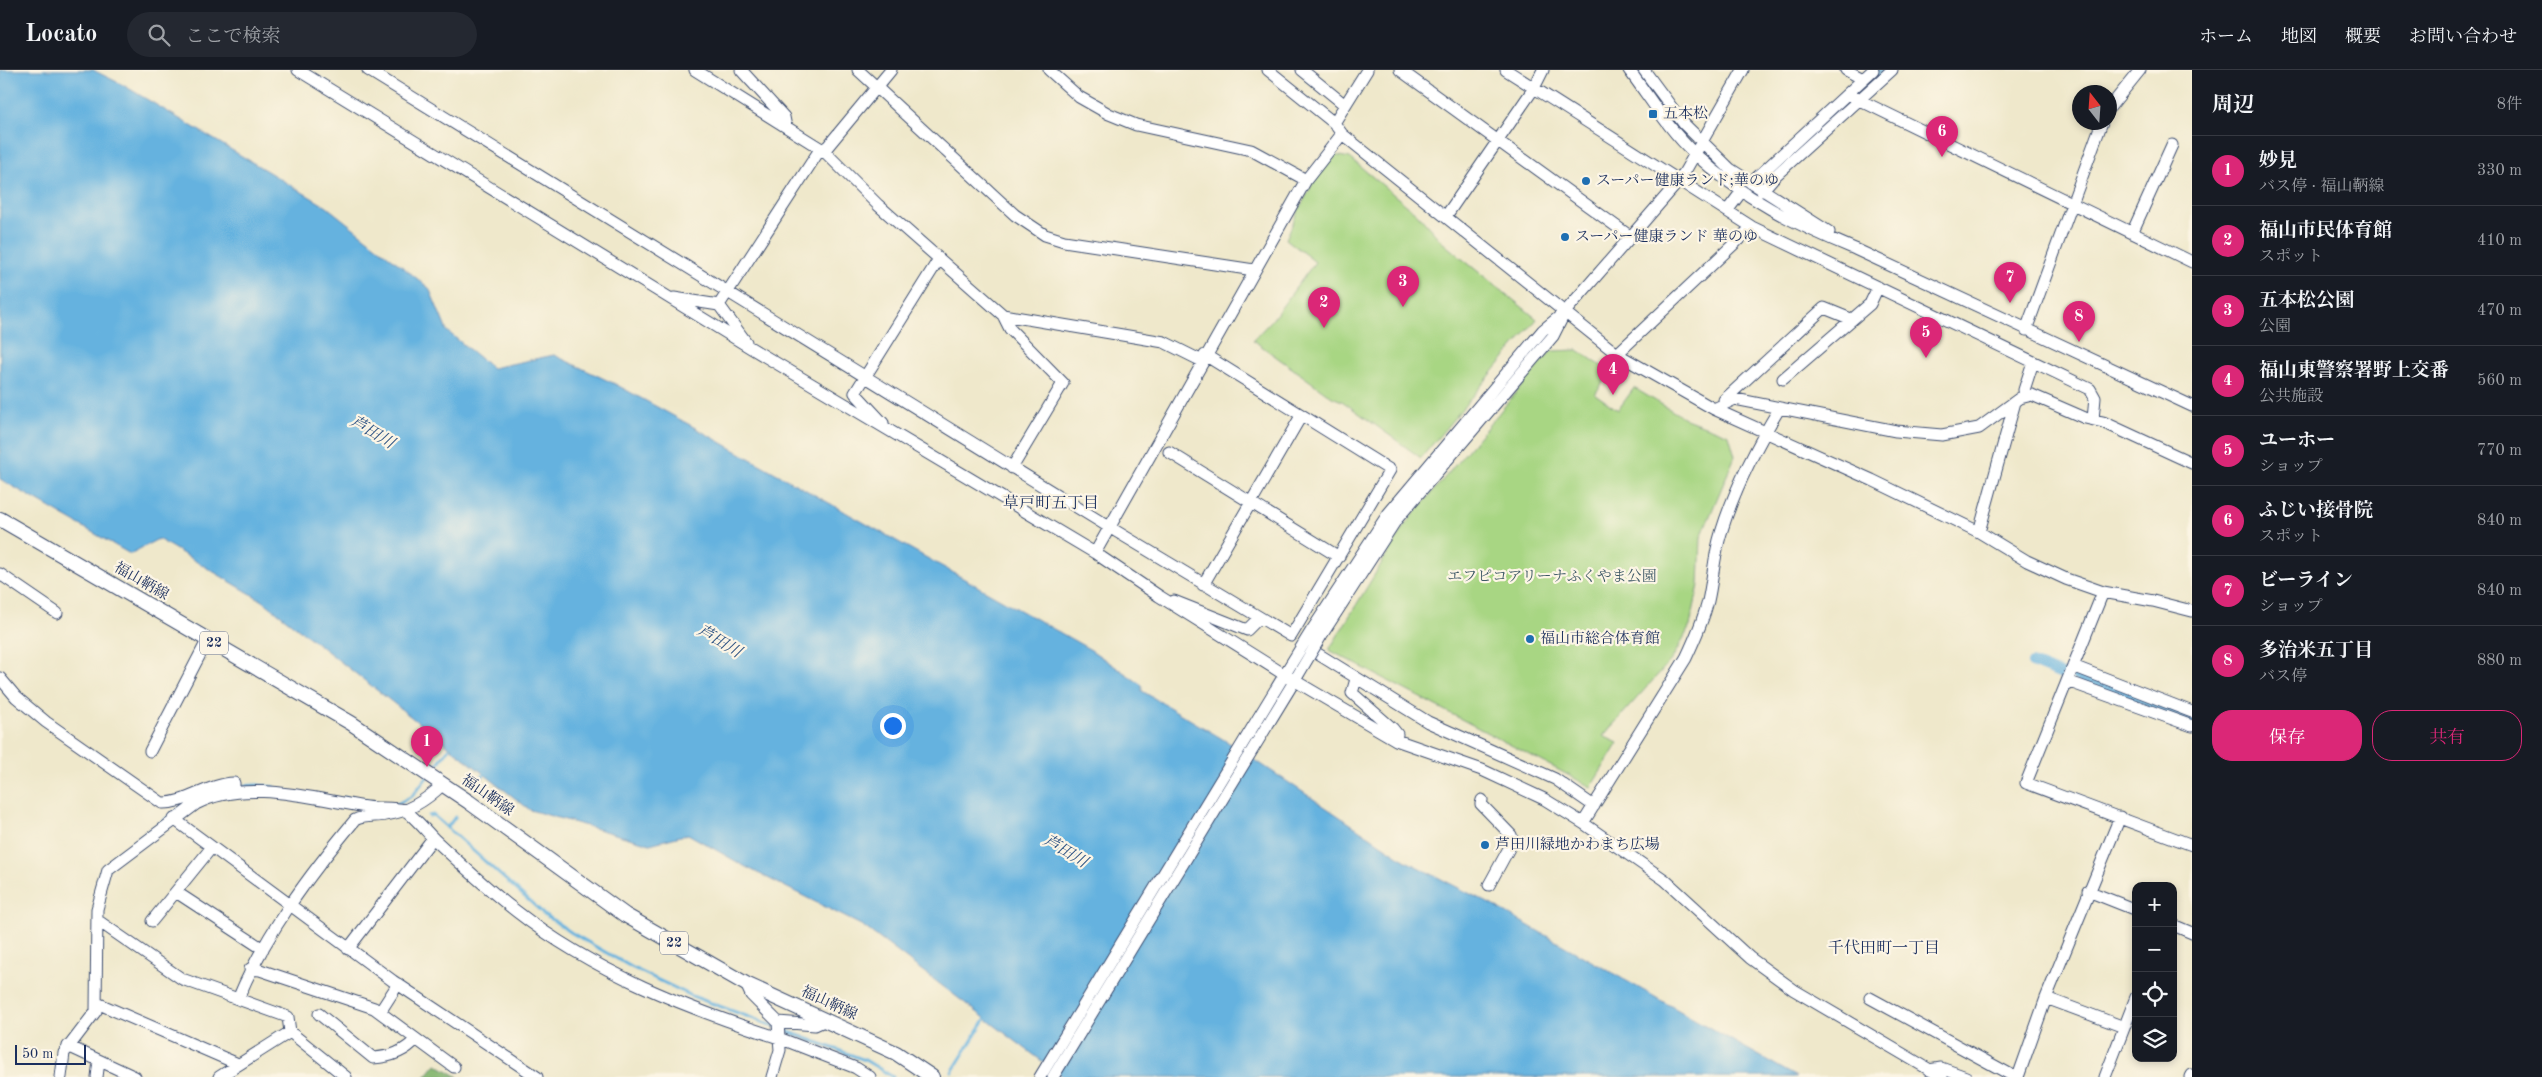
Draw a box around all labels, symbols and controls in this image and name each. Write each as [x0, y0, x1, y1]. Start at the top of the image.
search box [127, 12, 477, 57]
icon: search [145, 21, 173, 49]
text: Locato [25, 23, 97, 47]
text: ここで検索 [185, 28, 280, 47]
text: ホーム [2199, 28, 2253, 46]
text: 地図 [2281, 28, 2317, 46]
text: 概要 [2345, 28, 2381, 46]
text: お問い合わせ [2409, 28, 2517, 46]
north arrow [2072, 85, 2117, 130]
text: 周辺 [2212, 95, 2254, 116]
text: 8件 [2497, 97, 2522, 113]
place label: 五本松 [1663, 105, 1708, 122]
marker: 五本松 [1647, 108, 1659, 120]
pin: 6 [1926, 116, 1958, 157]
text: 妙見 [2259, 152, 2297, 171]
text: 1 [2223, 163, 2233, 179]
text: 330 m [2477, 163, 2522, 179]
place label: スーパー健康ランド;華のゆ [1596, 172, 1779, 189]
marker: スーパー健康ランド;華のゆ [1580, 175, 1592, 187]
text: バス停 · 福山鞆線 [2259, 179, 2384, 195]
text: 福山市民体育館 [2259, 222, 2392, 241]
place label: スーパー健康ランド 華のゆ [1575, 228, 1758, 245]
marker: スーパー健康ランド 華のゆ [1559, 231, 1571, 243]
text: 2 [2223, 233, 2233, 249]
text: 410 m [2477, 233, 2522, 249]
text: スポット [2259, 249, 2323, 265]
pin: 7 [1994, 262, 2026, 303]
pin: 3 [1387, 266, 1419, 307]
pin: 2 [1308, 287, 1340, 328]
text: 五本松公園 [2259, 292, 2354, 311]
pin: 8 [2063, 301, 2095, 342]
text: 3 [2223, 303, 2233, 319]
text: 470 m [2477, 303, 2522, 319]
pin: 5 [1910, 317, 1942, 358]
text: 公園 [2259, 319, 2291, 335]
pin: 4 [1597, 354, 1629, 395]
text: 福山東警察署野上交番 [2259, 362, 2449, 381]
text: 4 [2223, 373, 2233, 389]
text: 560 m [2477, 373, 2522, 389]
text: 公共施設 [2259, 389, 2323, 405]
water label: 芦田川 [347, 412, 399, 453]
text: ユーホー [2259, 432, 2335, 451]
text: 5 [2223, 443, 2233, 459]
text: 770 m [2477, 443, 2522, 459]
text: ショップ [2259, 459, 2323, 475]
district label: 草戸町五丁目 [1003, 494, 1099, 512]
text: ふじい接骨院 [2259, 502, 2373, 521]
text: 6 [2223, 513, 2233, 529]
text: 840 m [2477, 513, 2522, 529]
text: スポット [2259, 529, 2323, 545]
street label: 福山鞆線 [111, 559, 172, 603]
park label: エフピコアリーナふくやま公園 [1447, 568, 1657, 585]
text: ビーライン [2259, 572, 2353, 591]
text: 7 [2223, 583, 2233, 599]
text: 840 m [2477, 583, 2522, 599]
text: ショップ [2259, 599, 2323, 615]
water label: 芦田川 [694, 621, 746, 662]
place label: 福山市総合体育館 [1540, 630, 1660, 647]
road number: 22 [200, 632, 228, 654]
marker: 福山市総合体育館 [1524, 633, 1536, 645]
text: 多治米五丁目 [2259, 642, 2373, 661]
text: 8 [2223, 653, 2233, 669]
text: 880 m [2477, 653, 2522, 669]
text: バス停 [2259, 669, 2307, 685]
button: 保存 [2212, 710, 2362, 761]
button: 共有 [2372, 710, 2522, 761]
your location [880, 713, 906, 739]
pin: 1 [411, 726, 443, 767]
street label: 福山鞆線 [458, 771, 517, 819]
water label: 芦田川 [1040, 831, 1092, 872]
place label: 芦田川緑地かわまち広場 [1495, 836, 1660, 853]
marker: 芦田川緑地かわまち広場 [1479, 839, 1491, 851]
map controls [2132, 882, 2177, 1062]
button: + [2132, 882, 2177, 927]
button: − [2132, 927, 2177, 972]
road number: 22 [660, 931, 688, 954]
district label: 千代田町一丁目 [1828, 939, 1940, 957]
button: locate [2132, 972, 2177, 1017]
street label: 福山鞆線 [799, 983, 860, 1023]
button: layers [2132, 1017, 2177, 1062]
scale bar [15, 1042, 86, 1065]
text: 50 m [22, 1047, 53, 1061]

